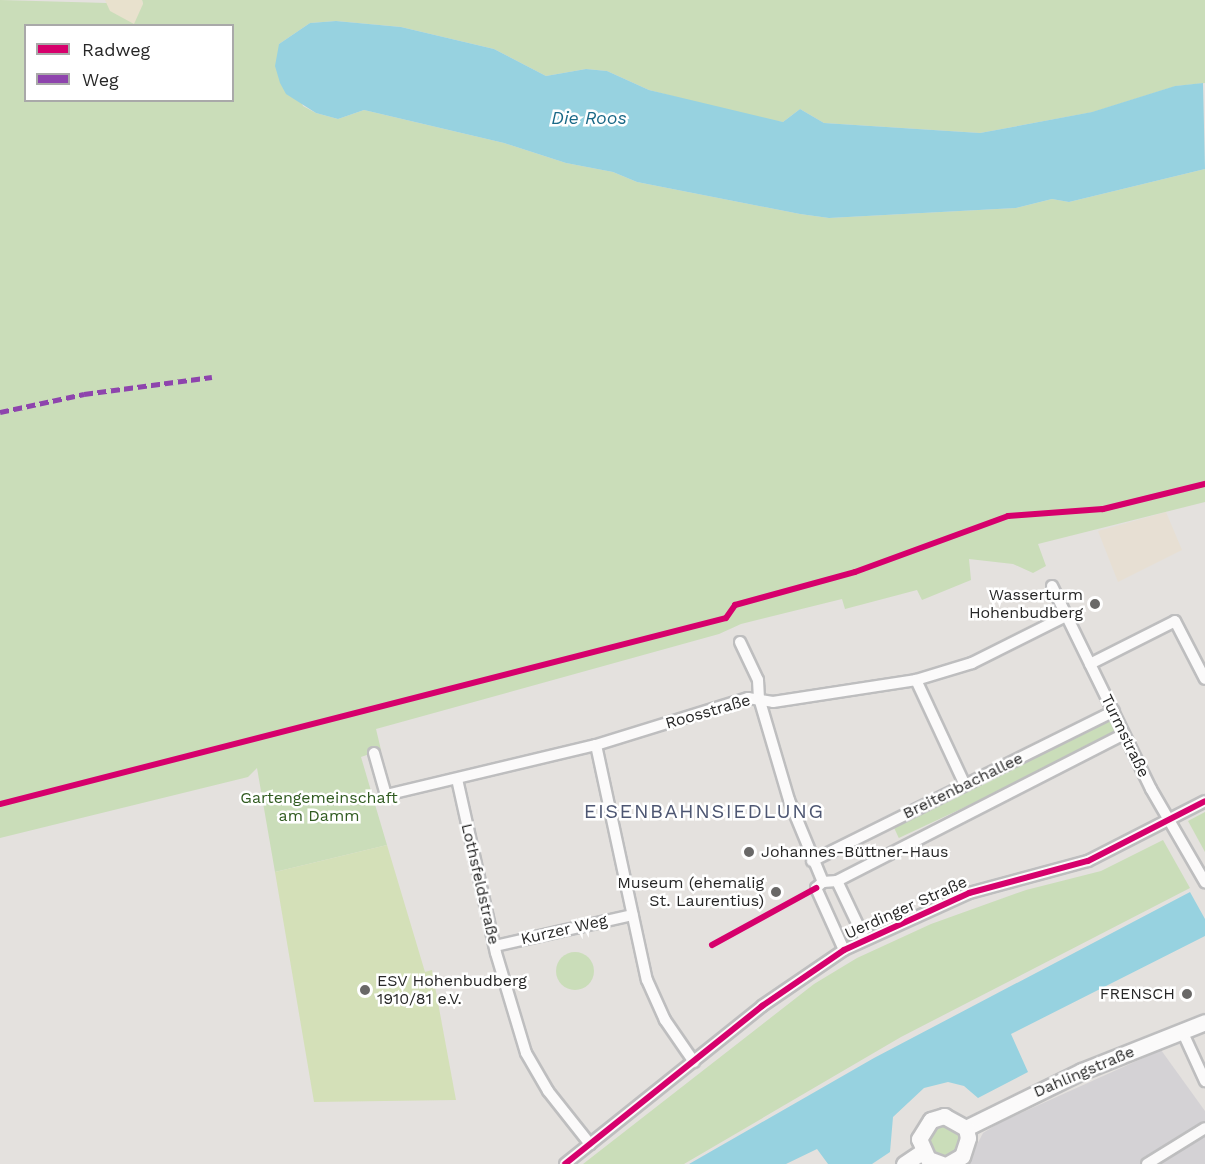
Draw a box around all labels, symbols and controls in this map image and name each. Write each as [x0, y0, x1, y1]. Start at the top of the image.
legend [24, 24, 234, 102]
text: Radweg [82, 39, 150, 60]
text: Weg [82, 69, 119, 90]
water label: Die Roos [551, 107, 627, 129]
place label: Wasserturm Hohenbudberg [969, 585, 1083, 623]
marker: Wasserturm Hohenbudberg [1088, 597, 1102, 611]
street label: Roosstraße [663, 691, 753, 733]
street label: Turmstraße [1097, 691, 1153, 781]
street label: Breitenbachallee [900, 749, 1026, 823]
park label: Gartengemeinschaft am Damm [240, 788, 398, 826]
district label: EISENBAHNSIEDLUNG [584, 799, 824, 823]
street label: Lothsfeldstraße [457, 822, 503, 946]
place label: Johannes-Büttner-Haus [761, 842, 948, 862]
marker: Johannes-Büttner-Haus [742, 845, 756, 859]
street label: Uerdinger Straße [842, 872, 970, 944]
place label: Museum (ehemalig St. Laurentius) [617, 873, 764, 911]
marker: Museum (ehemalig St. Laurentius) [769, 885, 783, 899]
street label: Kurzer Weg [519, 911, 609, 949]
place label: ESV Hohenbudberg 1910/81 e.V. [377, 971, 527, 1009]
marker: ESV Hohenbudberg 1910/81 e.V. [358, 983, 372, 997]
place label: FRENSCH [1100, 984, 1175, 1004]
marker: FRENSCH [1180, 987, 1194, 1001]
street label: Dahlingstraße [1031, 1042, 1137, 1102]

